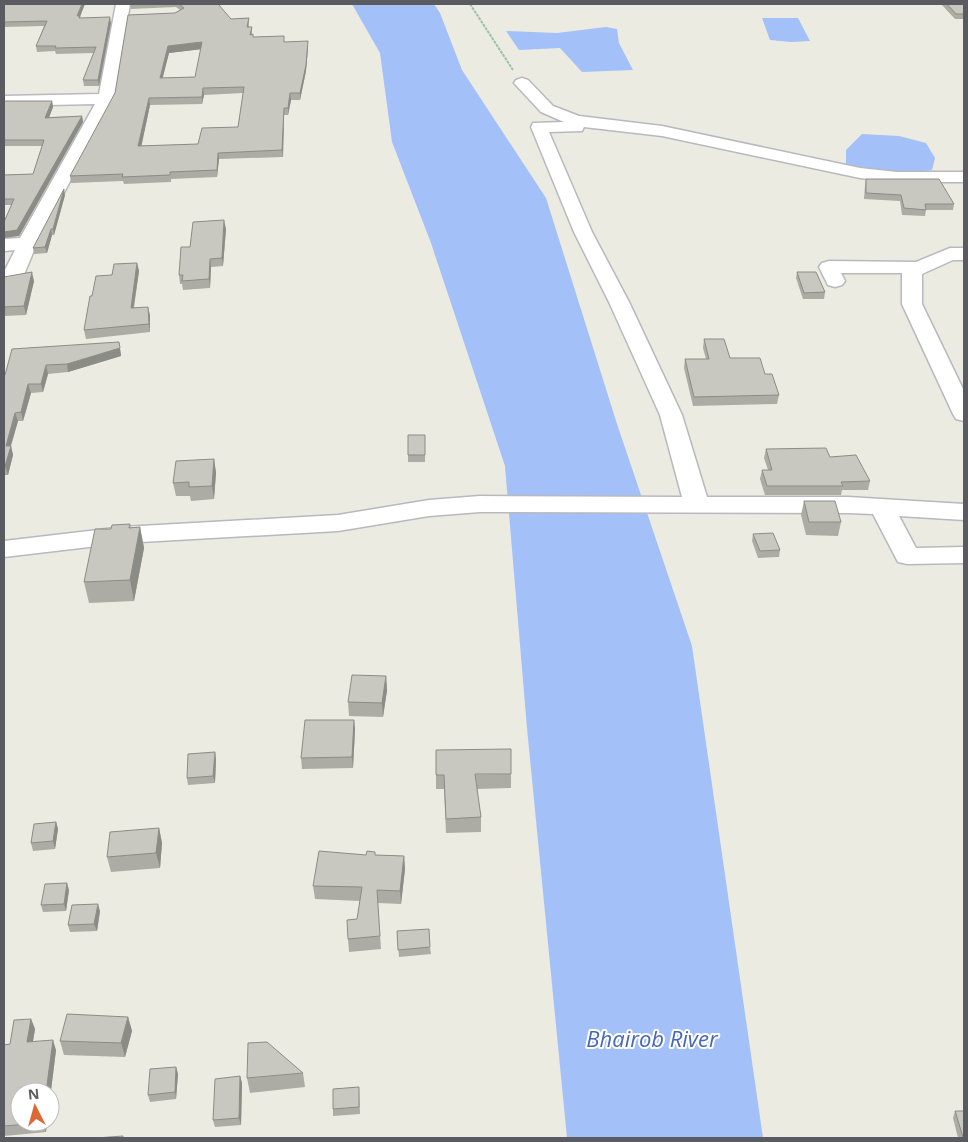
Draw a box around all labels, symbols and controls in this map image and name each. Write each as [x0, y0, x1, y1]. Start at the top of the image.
water label: Bhairob River [586, 1023, 719, 1053]
north arrow [10, 1082, 60, 1132]
text: N [27, 1084, 40, 1104]

